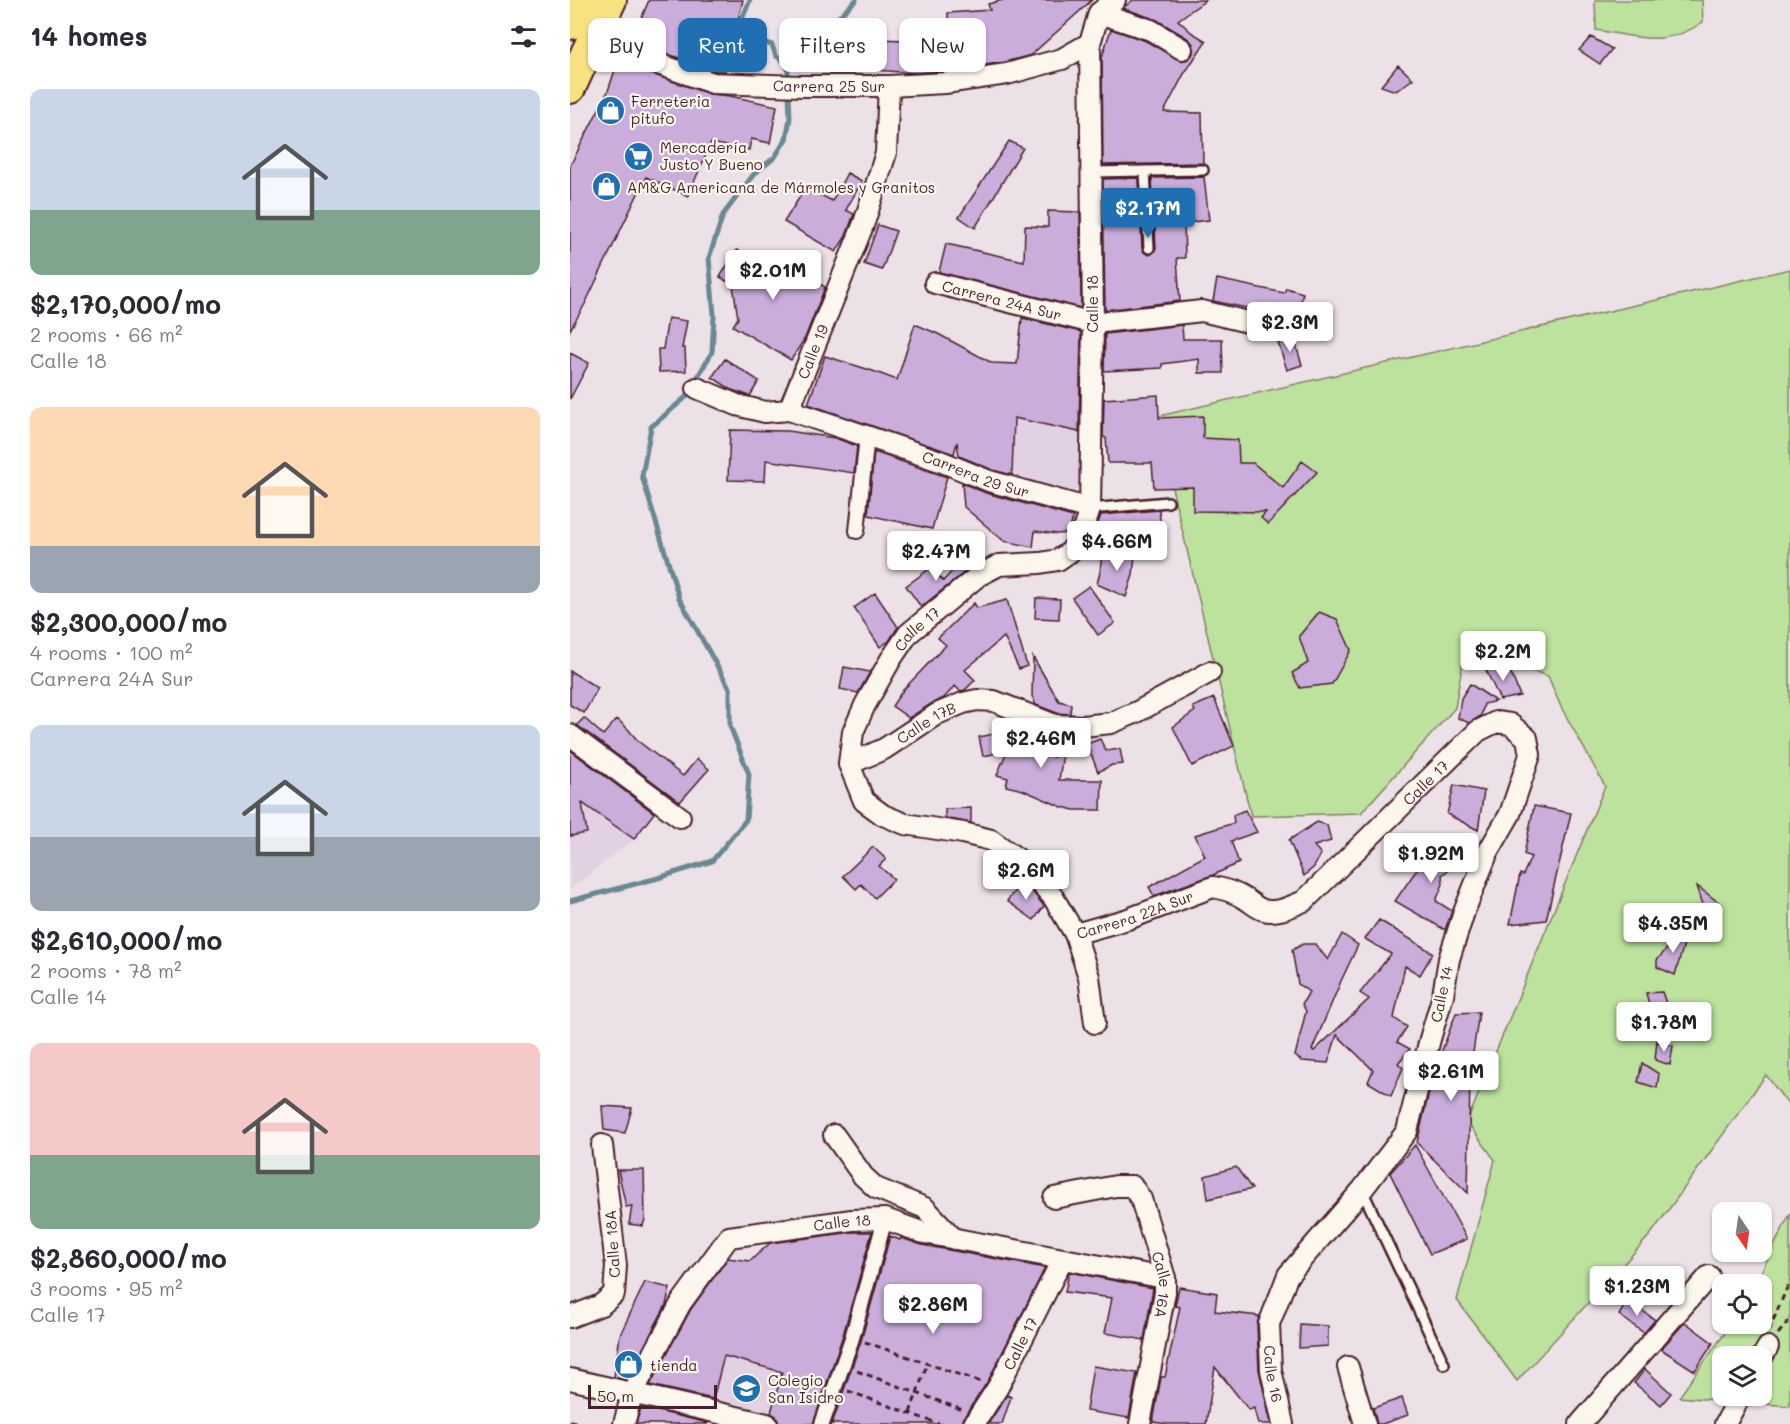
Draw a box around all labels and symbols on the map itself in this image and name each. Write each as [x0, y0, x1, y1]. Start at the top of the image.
street label: Carrera 25 Sur [773, 75, 885, 96]
place label: Ferreteria pitufo [631, 91, 710, 128]
shop icon: Ferreteria pitufo [594, 94, 626, 126]
place label: Mercadería Justo Y Bueno [660, 137, 763, 174]
supermarket icon: Mercadería Justo Y Bueno [623, 140, 655, 172]
shop icon: AM&G Americana de Mármoles y Granitos [590, 171, 622, 203]
place label: AM&G Americana de Mármoles y Granitos [627, 177, 935, 197]
pin: $2.17M [1099, 188, 1197, 239]
pin: $2.01M [724, 250, 822, 301]
street label: Carrera 24A Sur [940, 275, 1064, 325]
street label: Calle 18 [1082, 275, 1102, 333]
pin: $2.3M [1248, 302, 1332, 353]
street label: Calle 19 [793, 321, 832, 382]
street label: Carrera 29 Sur [920, 446, 1032, 502]
pin: $4.66M [1068, 521, 1166, 572]
pin: $2.47M [887, 531, 985, 582]
street label: Calle 17 [889, 602, 944, 655]
pin: $2.2M [1461, 631, 1545, 682]
street label: Calle 17B [893, 697, 959, 748]
pin: $2.46M [992, 718, 1090, 769]
street label: Calle 17 [1398, 755, 1453, 809]
pin: $1.92M [1382, 833, 1480, 884]
pin: $2.6M [984, 850, 1068, 901]
street label: Carrera 22A Sur [1074, 885, 1196, 943]
pin: $4.35M [1624, 903, 1722, 954]
street label: Calle 14 [1425, 964, 1457, 1024]
pin: $1.78M [1615, 1002, 1713, 1053]
pin: $2.61M [1402, 1051, 1500, 1102]
north arrow [1712, 1202, 1772, 1262]
street label: Calle 18A [600, 1209, 624, 1279]
street label: Calle 18 [812, 1209, 871, 1235]
street label: Calle 16A [1147, 1249, 1175, 1320]
pin: $1.23M [1588, 1266, 1686, 1317]
pin: $2.86M [884, 1284, 982, 1335]
street label: Calle 17 [998, 1313, 1042, 1373]
street label: Calle 16 [1260, 1345, 1288, 1404]
shop icon: tienda [613, 1349, 645, 1381]
place label: tienda [650, 1355, 698, 1375]
place label: Colegio San Isidro [768, 1370, 843, 1407]
school or university icon: Colegio San Isidro [731, 1373, 763, 1405]
scale bar [588, 1382, 717, 1410]

